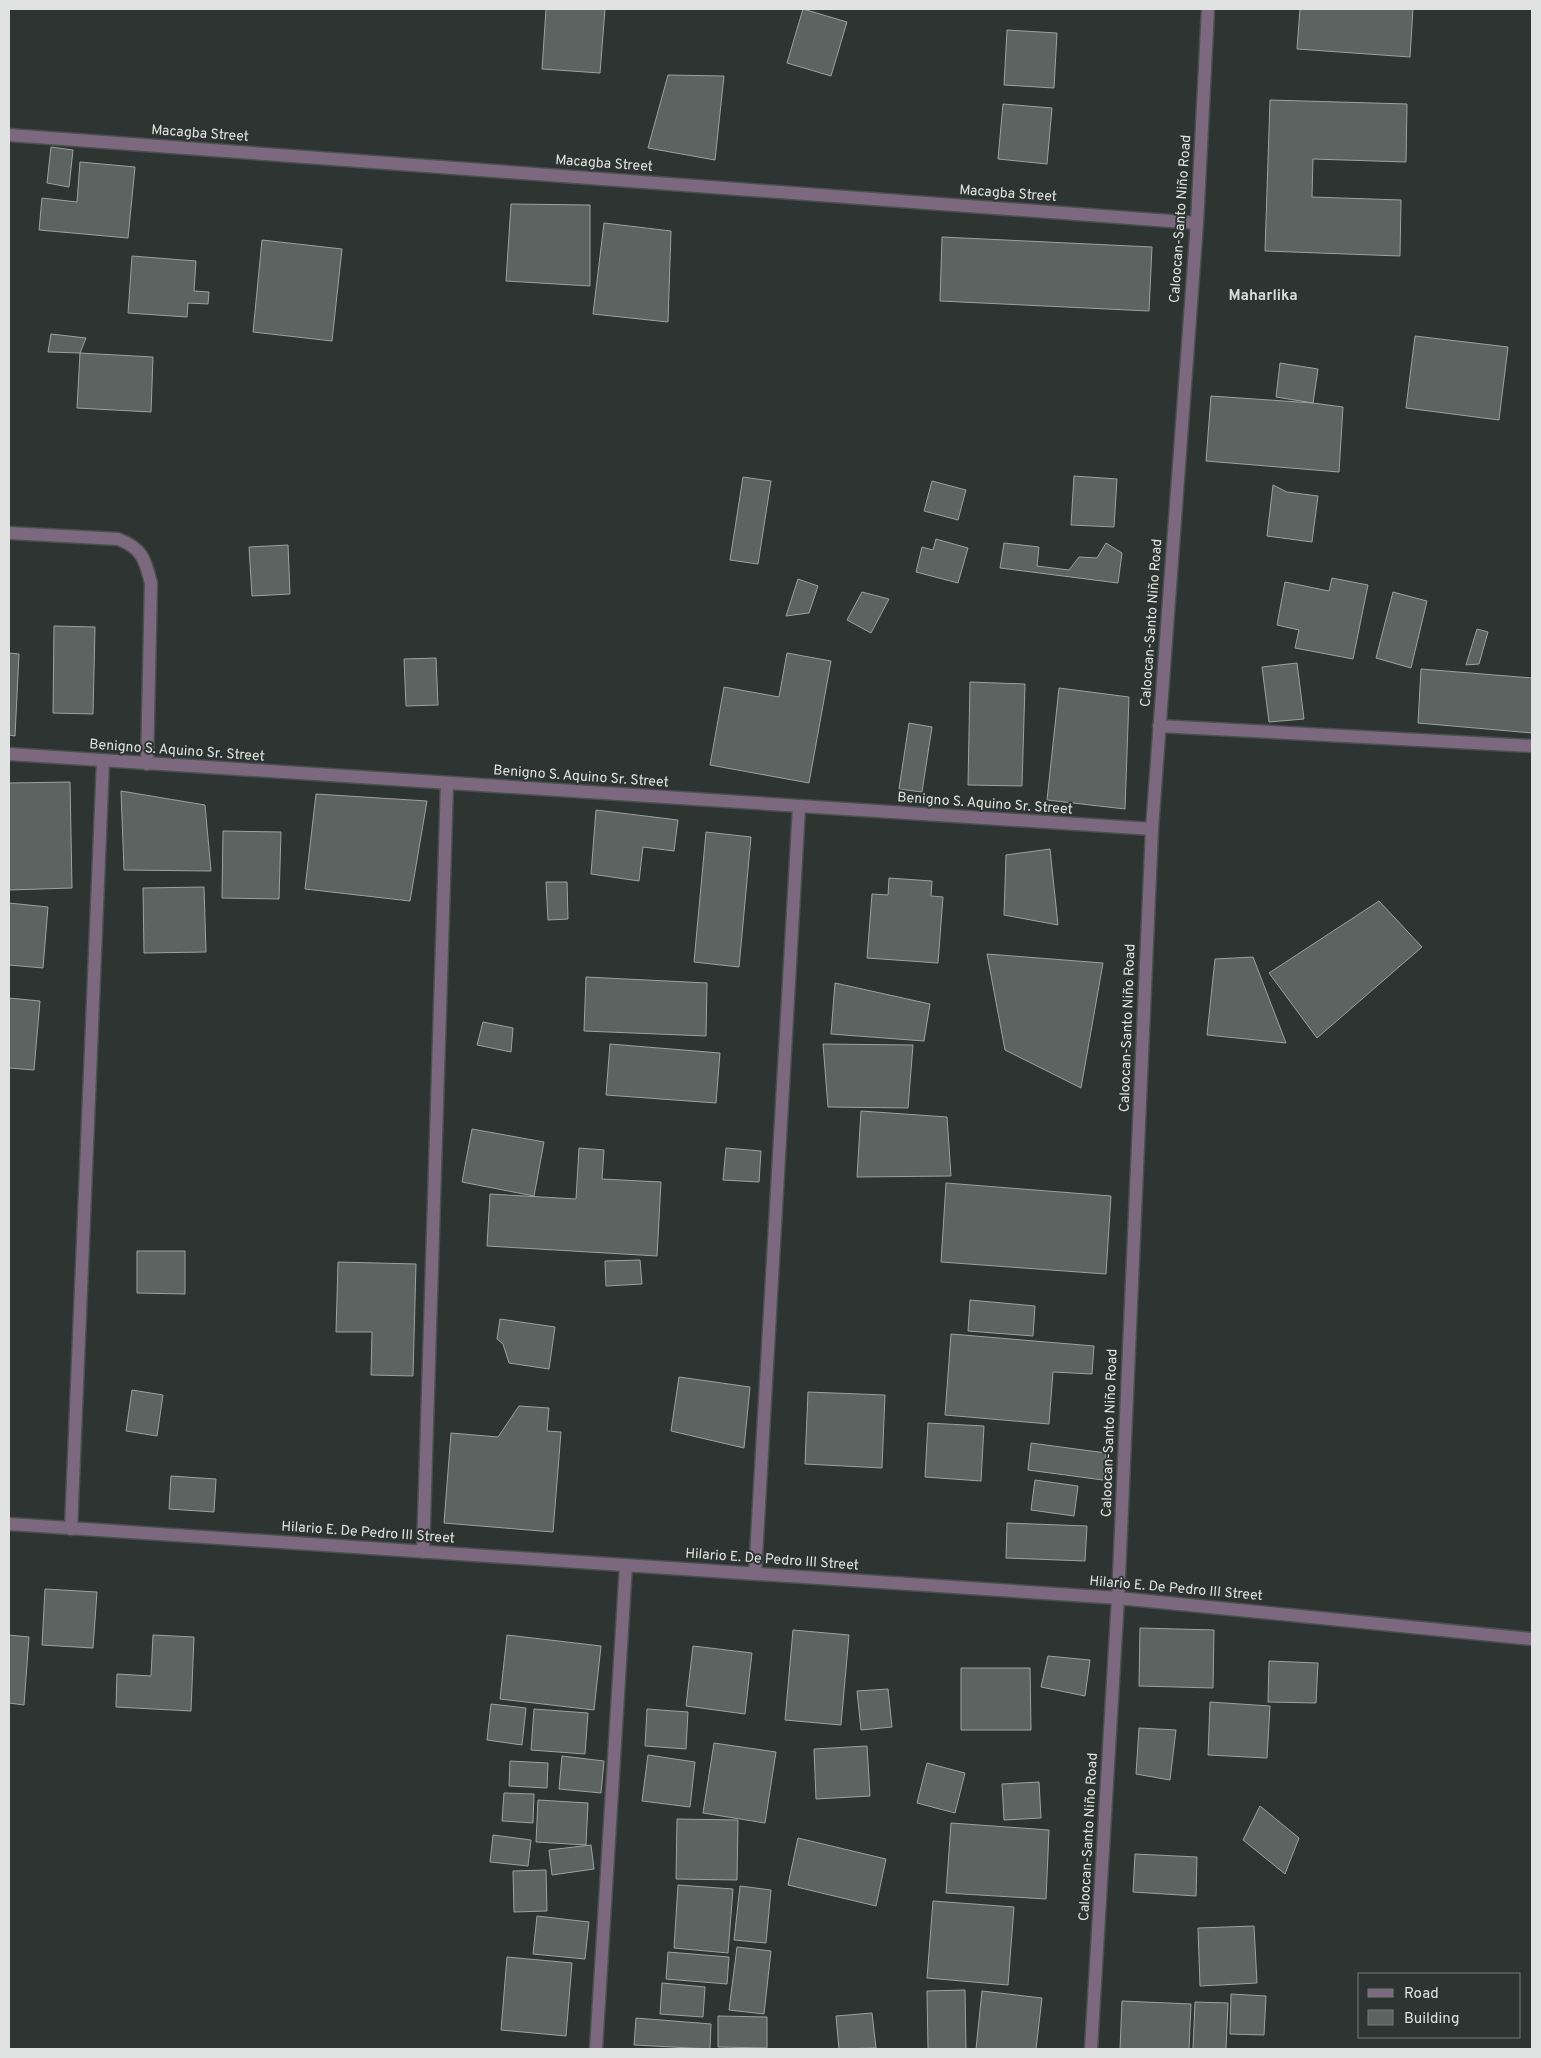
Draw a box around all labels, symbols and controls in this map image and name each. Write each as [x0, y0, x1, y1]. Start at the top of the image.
street label: Macagba Street [151, 122, 249, 146]
street label: Caloocan-Santo Niño Road [1167, 134, 1195, 304]
street label: Macagba Street [555, 152, 653, 176]
street label: Macagba Street [959, 182, 1057, 206]
district label: Maharlika [1228, 287, 1298, 306]
street label: Caloocan-Santo Niño Road [1138, 538, 1166, 708]
street label: Benigno S. Aquino Sr. Street [89, 736, 265, 766]
street label: Benigno S. Aquino Sr. Street [493, 762, 669, 792]
street label: Benigno S. Aquino Sr. Street [897, 789, 1073, 819]
street label: Caloocan-Santo Niño Road [1117, 943, 1139, 1113]
street label: Caloocan-Santo Niño Road [1099, 1348, 1121, 1518]
street label: Hilario E. De Pedro III Street [281, 1518, 455, 1548]
street label: Hilario E. De Pedro III Street [685, 1545, 859, 1575]
street label: Hilario E. De Pedro III Street [1089, 1573, 1263, 1605]
street label: Caloocan-Santo Niño Road [1076, 1752, 1102, 1922]
legend [1358, 1973, 1521, 2038]
text: Road [1404, 1985, 1439, 2004]
text: Building [1404, 2010, 1459, 2029]

